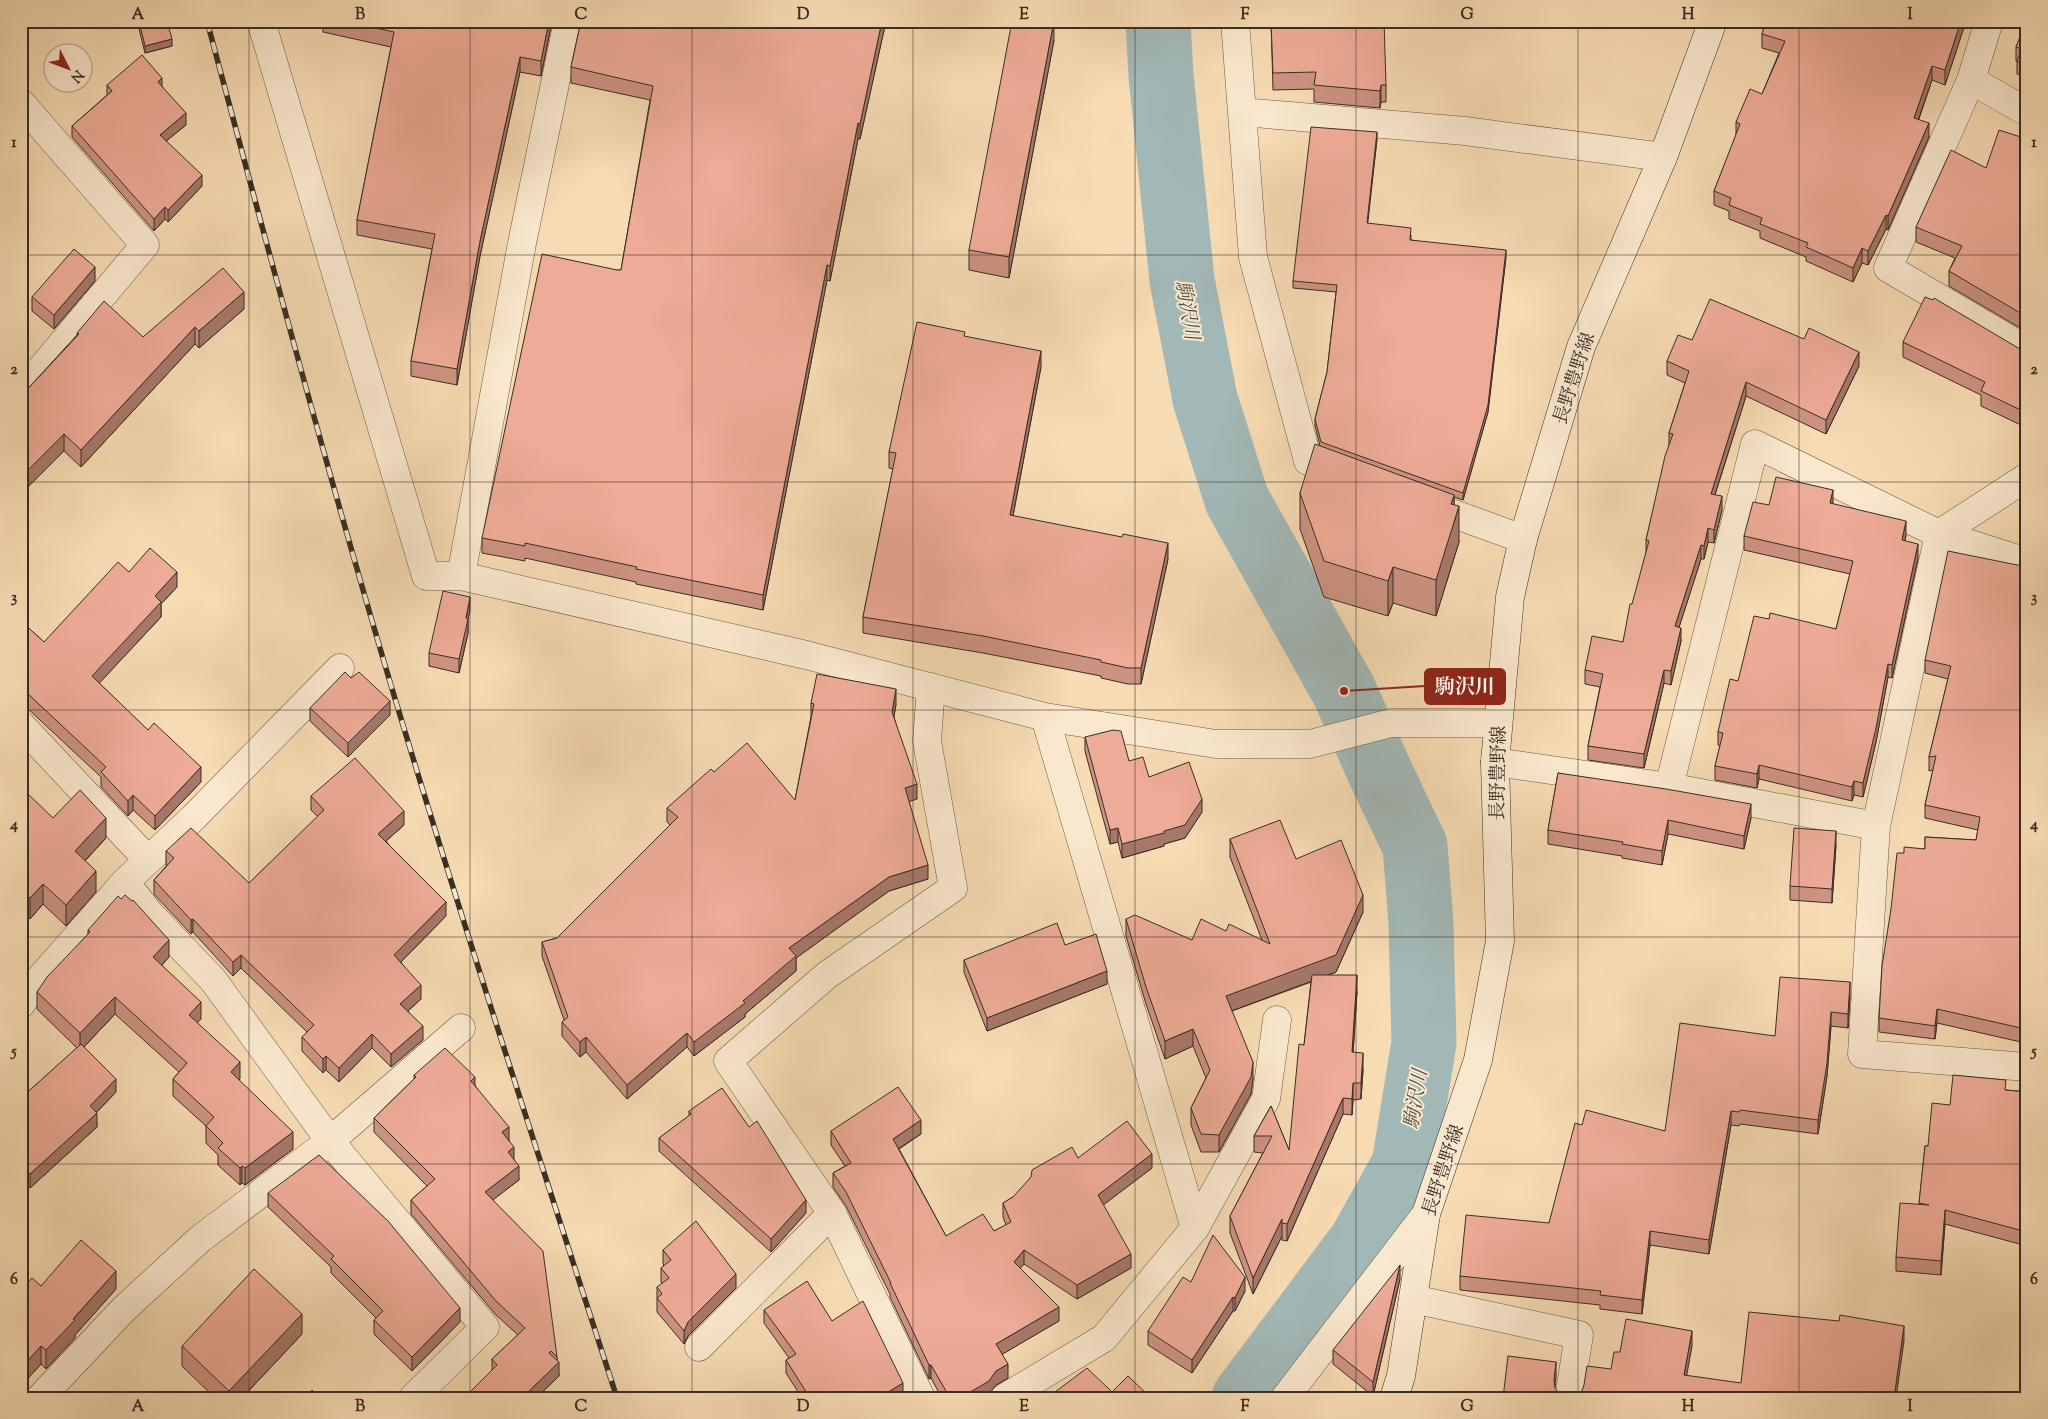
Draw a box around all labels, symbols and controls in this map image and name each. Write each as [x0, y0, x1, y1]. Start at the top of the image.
text: A [132, 4, 145, 27]
text: B [355, 4, 365, 27]
text: C [575, 4, 588, 27]
text: D [797, 4, 810, 27]
text: E [1019, 4, 1029, 27]
text: F [1241, 4, 1250, 27]
text: G [1460, 4, 1474, 27]
text: H [1682, 4, 1695, 27]
text: I [1907, 4, 1913, 27]
north arrow [42, 42, 92, 92]
text: N [65, 65, 87, 86]
text: 1 [11, 132, 17, 155]
text: 1 [2031, 132, 2037, 155]
water label: 駒沢川 [1166, 278, 1205, 344]
street label: 長野豊野線 [1548, 329, 1603, 428]
text: 2 [10, 359, 18, 382]
text: 2 [2030, 359, 2038, 382]
text: 3 [11, 587, 18, 610]
text: 3 [2031, 587, 2038, 610]
callout: 駒沢川 [1425, 669, 1505, 704]
text: 駒沢川 [1435, 674, 1495, 703]
street label: 長野豊野線 [1485, 725, 1514, 821]
text: 4 [9, 814, 18, 837]
text: 4 [2029, 814, 2038, 837]
text: 5 [9, 1041, 17, 1064]
text: 5 [2029, 1041, 2037, 1064]
water label: 駒沢川 [1398, 1066, 1437, 1131]
street label: 長野豊野線 [1417, 1121, 1472, 1220]
text: 6 [10, 1269, 18, 1292]
text: 6 [2030, 1269, 2038, 1292]
text: A [132, 1396, 145, 1419]
text: B [355, 1396, 365, 1419]
text: C [575, 1396, 588, 1419]
text: D [797, 1396, 810, 1419]
text: E [1019, 1396, 1029, 1419]
text: F [1241, 1396, 1250, 1419]
text: G [1460, 1396, 1474, 1419]
text: H [1682, 1396, 1695, 1419]
text: I [1907, 1396, 1913, 1419]

